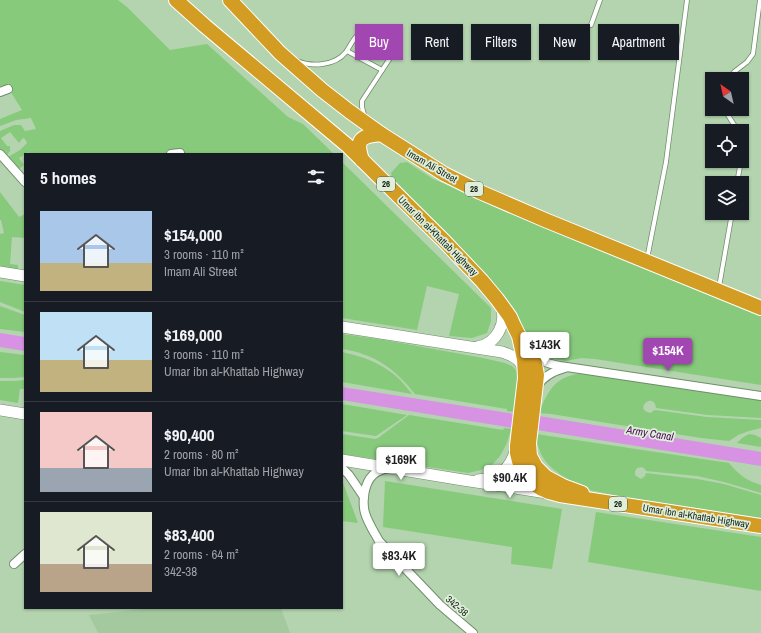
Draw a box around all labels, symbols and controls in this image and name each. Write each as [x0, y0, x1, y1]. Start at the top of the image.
chip: Buy [355, 24, 403, 60]
chip: Rent [411, 24, 463, 60]
chip: Filters [471, 24, 531, 60]
chip: New [539, 24, 590, 60]
chip: Apartment [598, 24, 679, 60]
north arrow [705, 72, 749, 116]
map controls [705, 72, 749, 220]
button: locate [705, 124, 749, 168]
street label: Imam Ali Street [404, 146, 460, 186]
text: 5 homes [40, 166, 97, 189]
icon: filters [305, 166, 327, 188]
button: layers [705, 176, 749, 220]
road number: 26 [377, 177, 395, 191]
road number: 28 [465, 182, 483, 196]
street label: Umar ibn al-Khattab Highway [395, 193, 481, 279]
text: $154,000 [164, 223, 222, 246]
icon: home [72, 227, 120, 275]
text: 3 rooms · 110 m² [164, 246, 244, 263]
text: Imam Ali Street [164, 263, 237, 280]
text: $169,000 [164, 323, 222, 346]
icon: home [72, 328, 120, 376]
pin: $143K [517, 332, 573, 366]
text: $143K [529, 336, 561, 353]
pin: $154K [640, 338, 696, 372]
text: $154K [652, 342, 684, 359]
text: 3 rooms · 110 m² [164, 346, 244, 363]
text: Umar ibn al-Khattab Highway [164, 363, 304, 380]
water label: Army Canal [625, 422, 675, 444]
text: $90,400 [164, 423, 214, 446]
icon: home [72, 428, 120, 476]
text: 2 rooms · 80 m² [164, 446, 239, 463]
pin: $169K [373, 447, 429, 481]
text: $169K [385, 451, 417, 468]
text: Umar ibn al-Khattab Highway [164, 463, 304, 480]
pin: $90.4K [477, 465, 543, 499]
text: $90.4K [493, 469, 527, 486]
road number: 26 [609, 497, 627, 511]
street label: Umar ibn al-Khattab Highway [642, 501, 751, 531]
text: $83,400 [164, 523, 214, 546]
icon: home [72, 528, 120, 576]
pin: $83.4K [366, 543, 432, 577]
text: 2 rooms · 64 m² [164, 546, 239, 563]
text: $83.4K [382, 547, 416, 564]
text: 342-38 [164, 563, 197, 580]
street label: 342-38 [443, 593, 471, 620]

